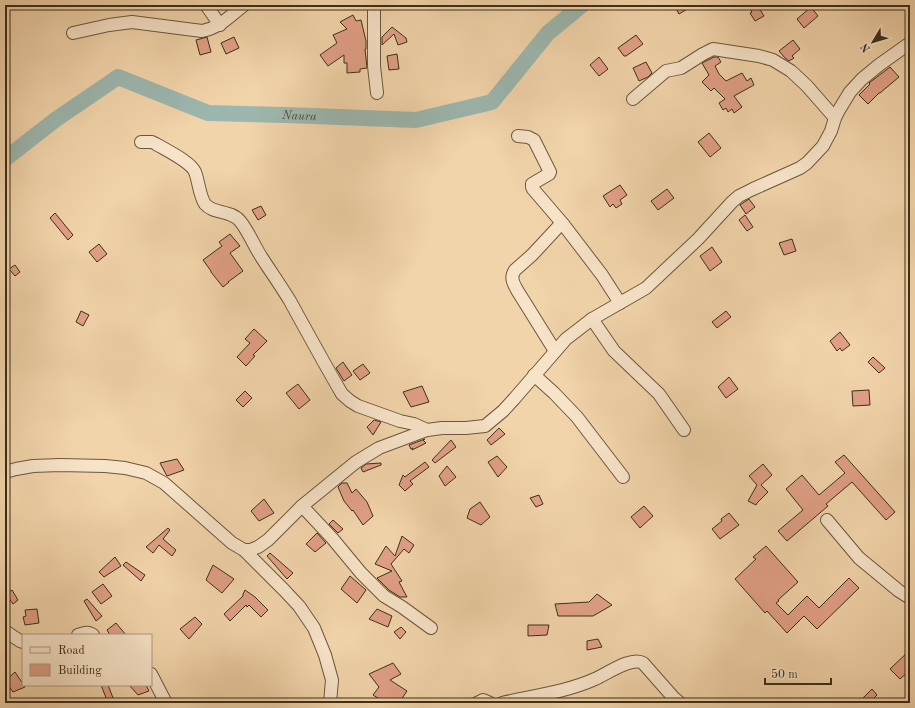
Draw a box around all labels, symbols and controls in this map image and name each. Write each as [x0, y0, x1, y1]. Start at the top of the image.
north arrow [853, 22, 893, 62]
text: N [859, 40, 873, 54]
water label: Naura [281, 110, 317, 123]
legend [22, 634, 152, 686]
text: Road [58, 645, 85, 657]
scale bar [765, 660, 831, 686]
text: Building [58, 665, 102, 677]
text: 50 m [771, 668, 798, 681]

